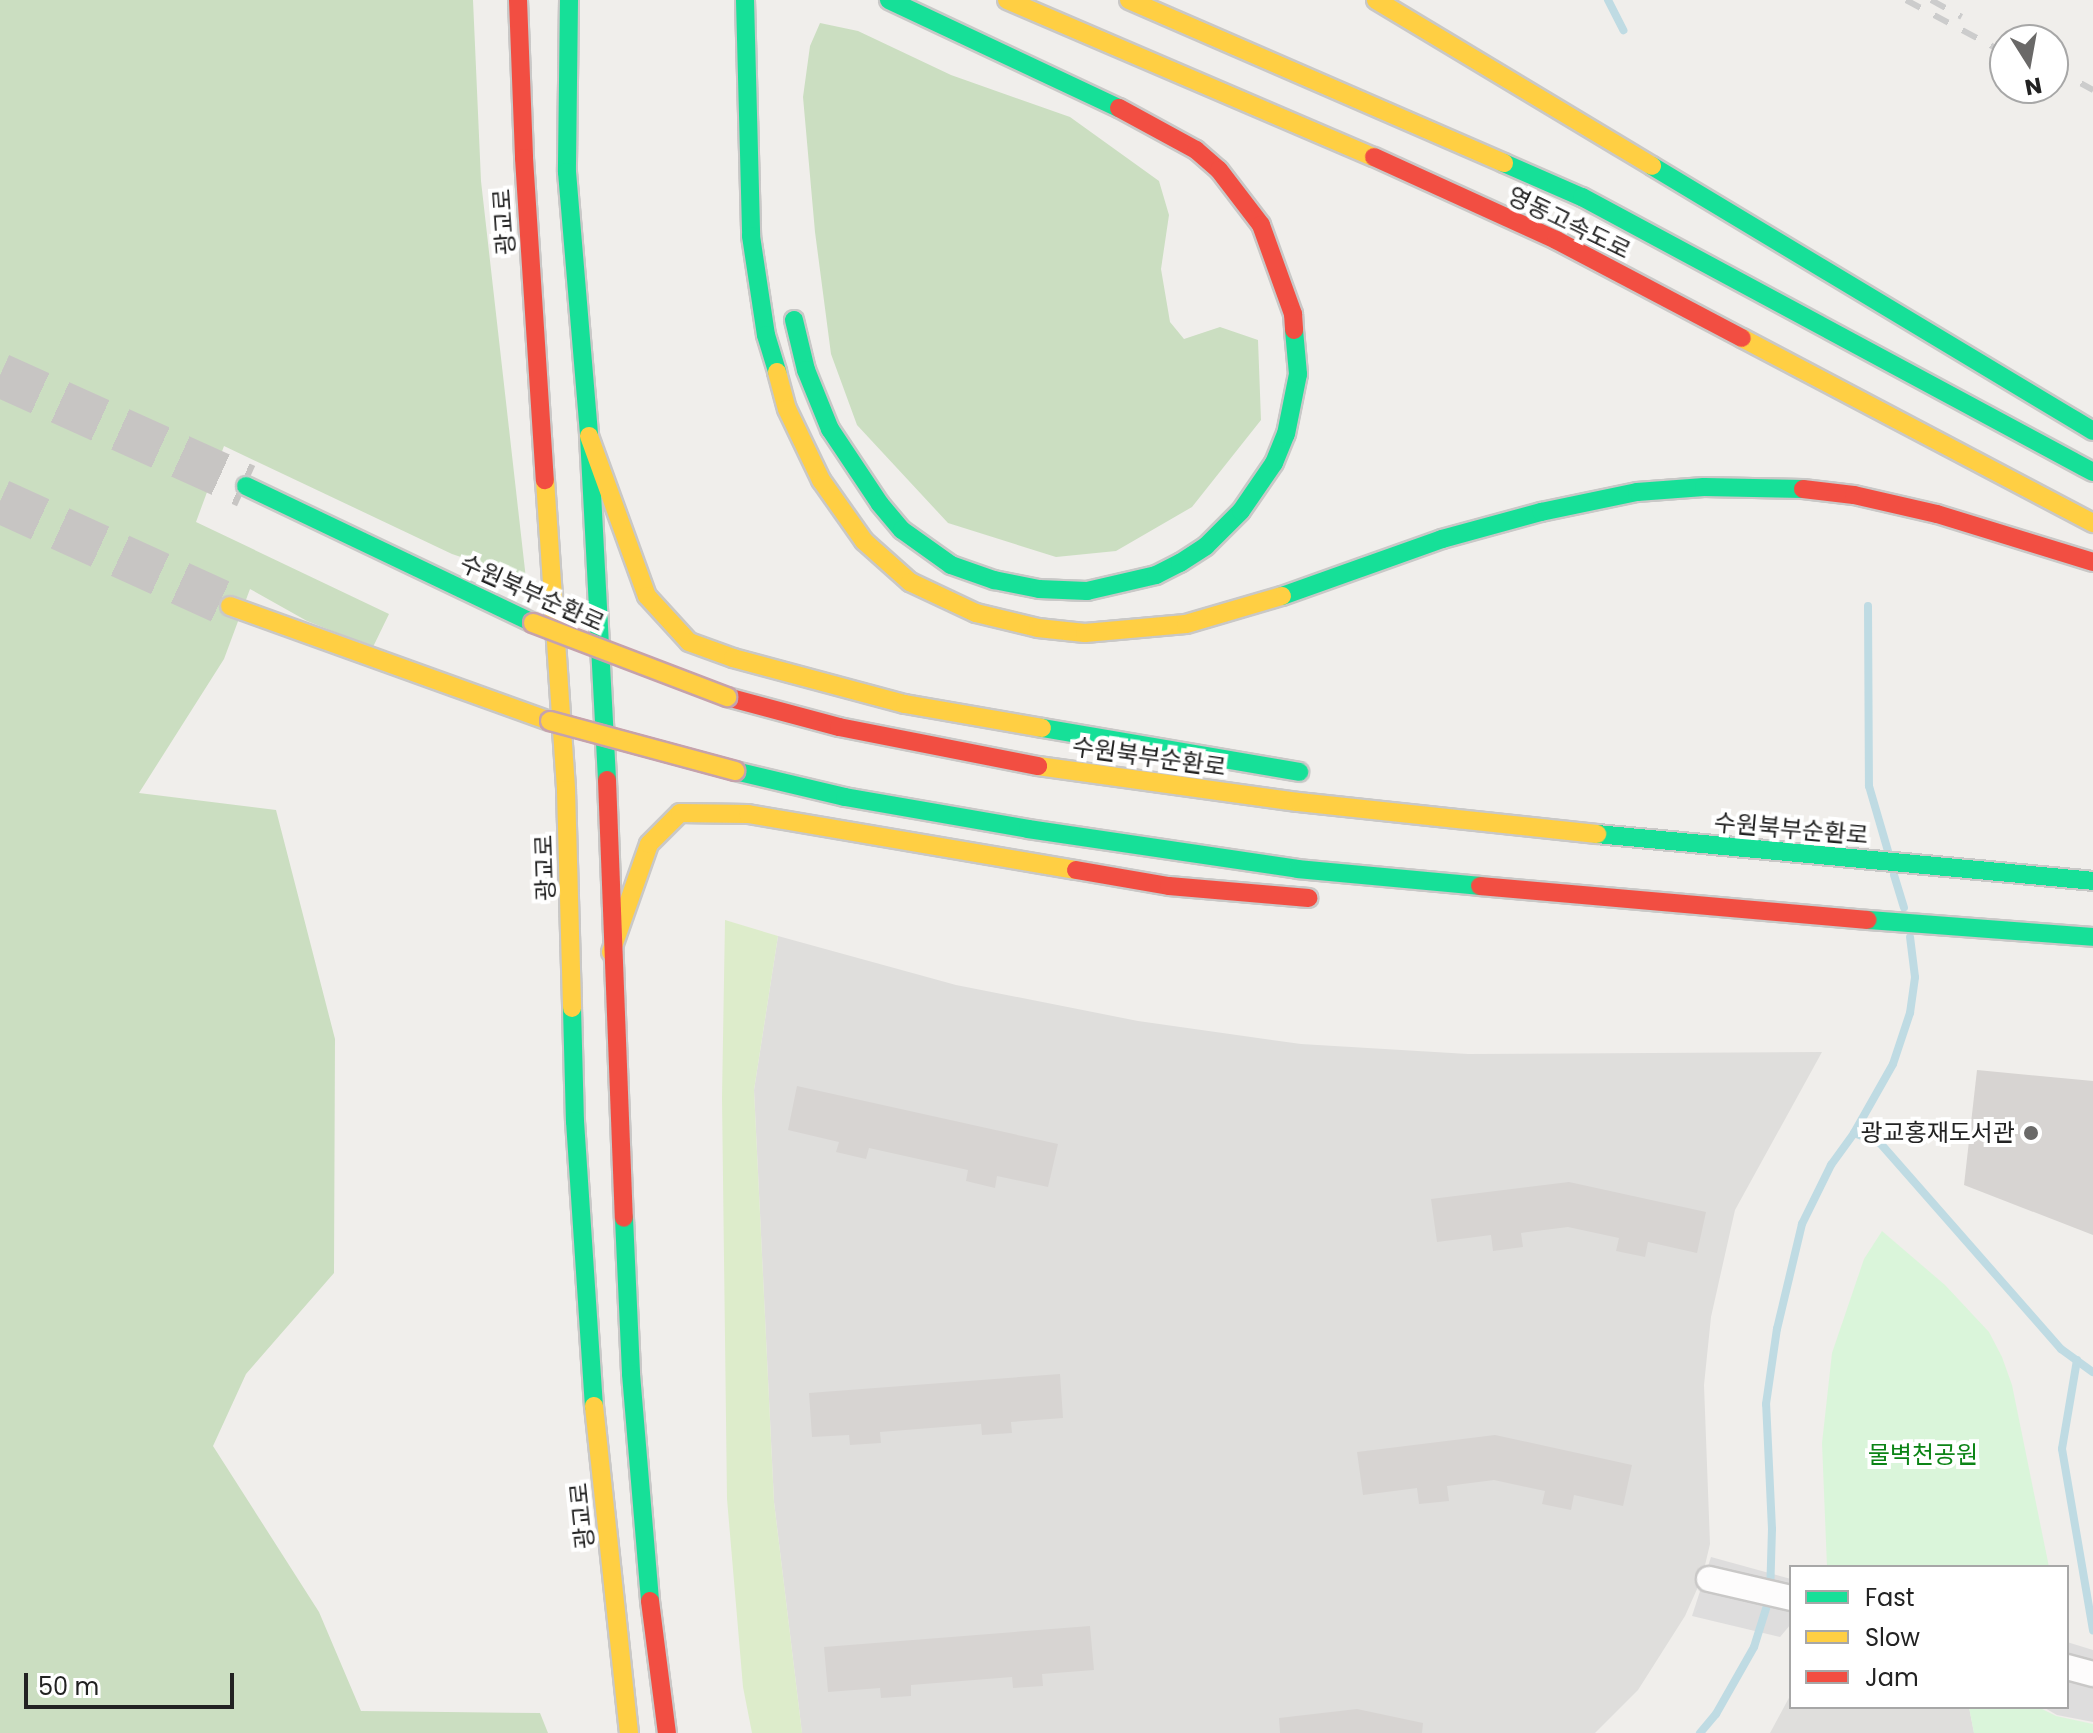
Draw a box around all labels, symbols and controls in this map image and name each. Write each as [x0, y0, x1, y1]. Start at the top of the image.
north arrow [1989, 24, 2069, 104]
text: N [2022, 69, 2044, 103]
street label: 영동고속도로 [1503, 181, 1635, 265]
street label: 광교로 [487, 188, 521, 256]
street label: 수원북부순환로 [456, 548, 608, 638]
street label: 수원북부순환로 [1070, 732, 1228, 782]
street label: 수원북부순환로 [1713, 808, 1869, 850]
street label: 광교로 [529, 834, 561, 902]
place label: 광교홍재도서관 [1860, 1119, 2015, 1147]
marker: 광교홍재도서관 [2022, 1124, 2040, 1142]
park label: 물벽천공원 [1868, 1441, 1978, 1469]
street label: 광교로 [564, 1482, 600, 1550]
legend [1789, 1565, 2069, 1709]
text: Fast [1865, 1581, 1915, 1614]
text: Slow [1865, 1621, 1920, 1654]
scale bar [28, 1657, 238, 1707]
text: Jam [1865, 1661, 1919, 1694]
text: 50 m [38, 1670, 99, 1703]

